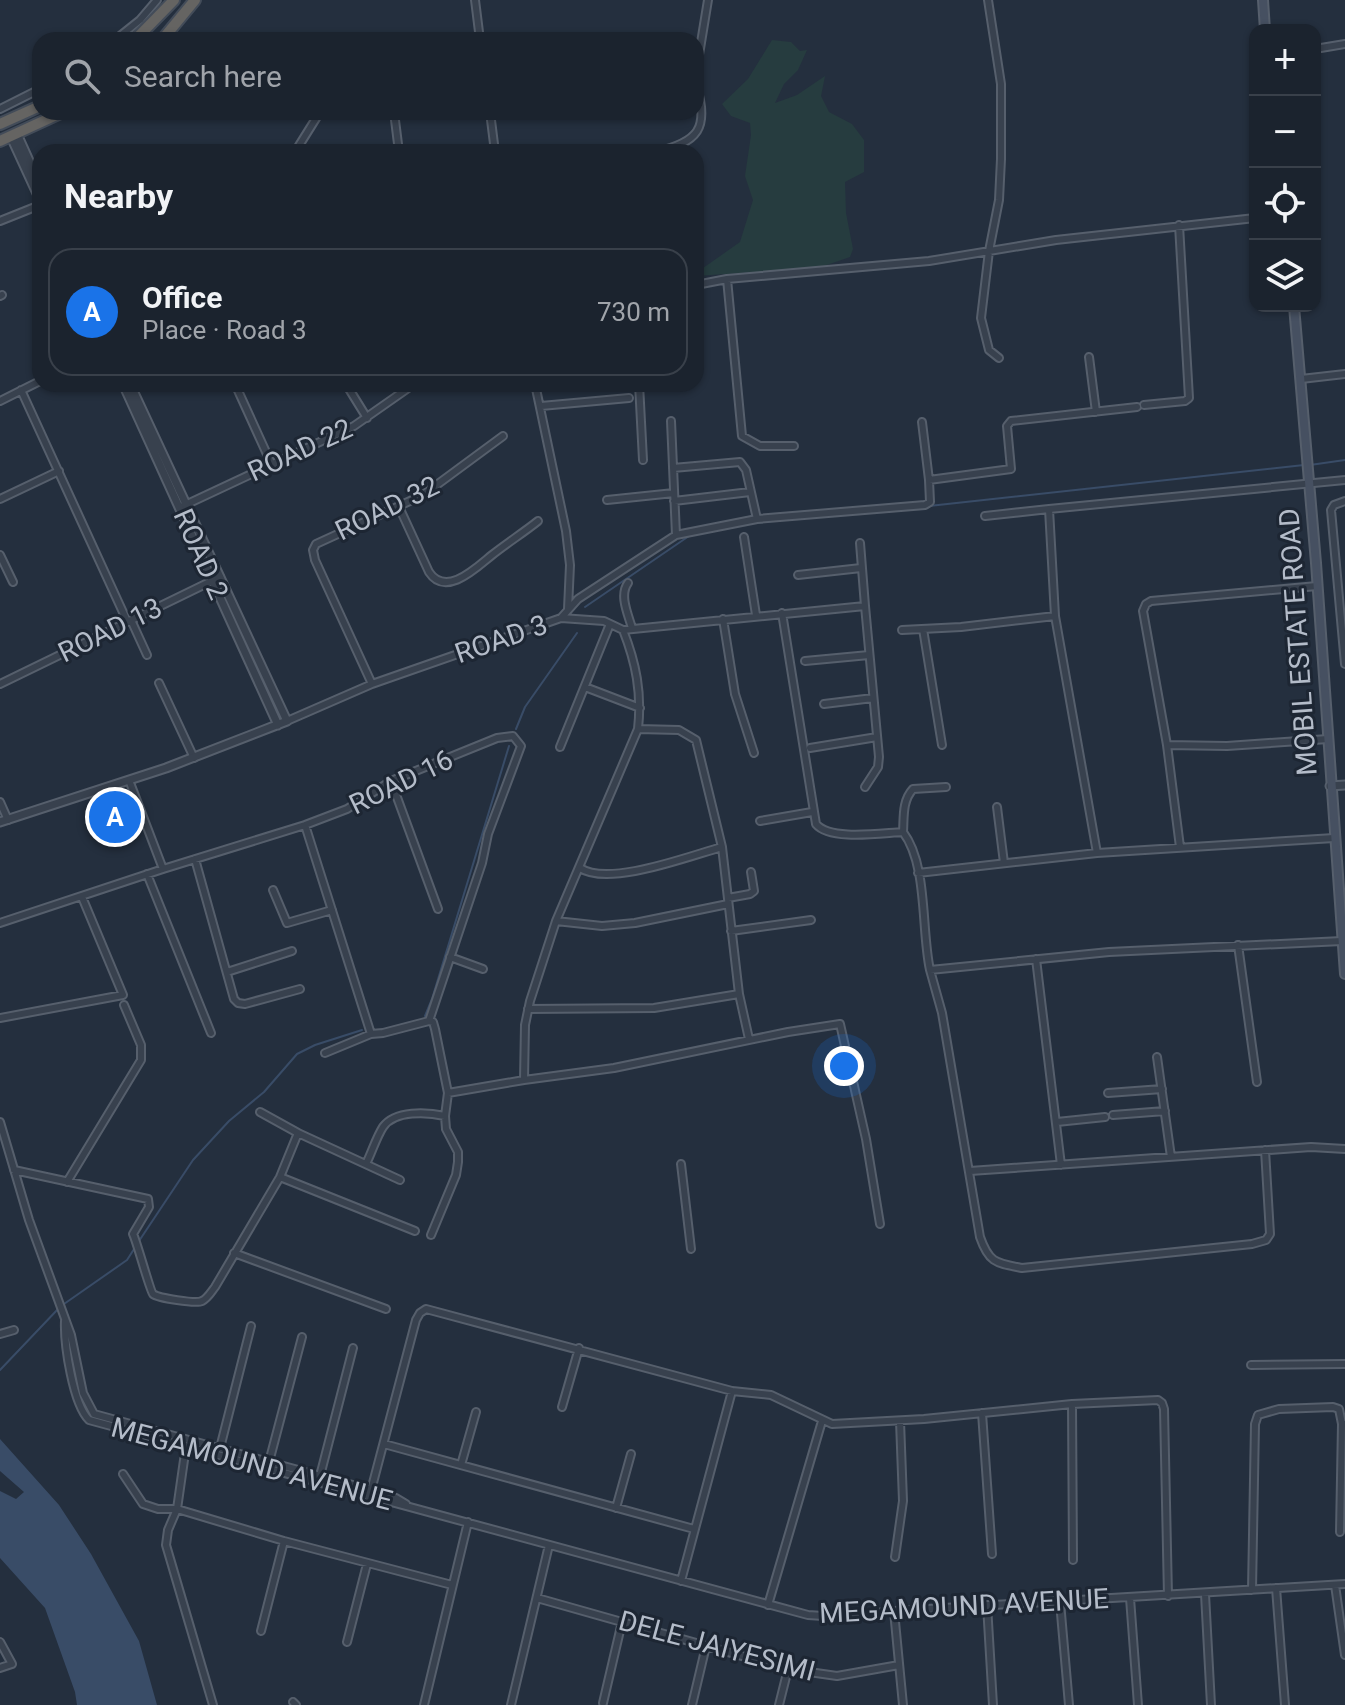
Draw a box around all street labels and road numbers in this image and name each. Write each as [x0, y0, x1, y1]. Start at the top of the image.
street label: ROAD 22 [243, 412, 357, 488]
street label: ROAD 32 [330, 469, 444, 547]
street label: ROAD 2 [166, 504, 236, 604]
street label: MOBIL ESTATE ROAD [1272, 507, 1324, 777]
street label: ROAD 13 [53, 591, 167, 669]
street label: ROAD 3 [450, 608, 552, 670]
street label: ROAD 16 [344, 743, 458, 821]
street label: MEGAMOUND AVENUE [108, 1411, 396, 1517]
street label: MEGAMOUND AVENUE [818, 1582, 1110, 1630]
street label: DELE JAIYESIMI [615, 1604, 819, 1688]

